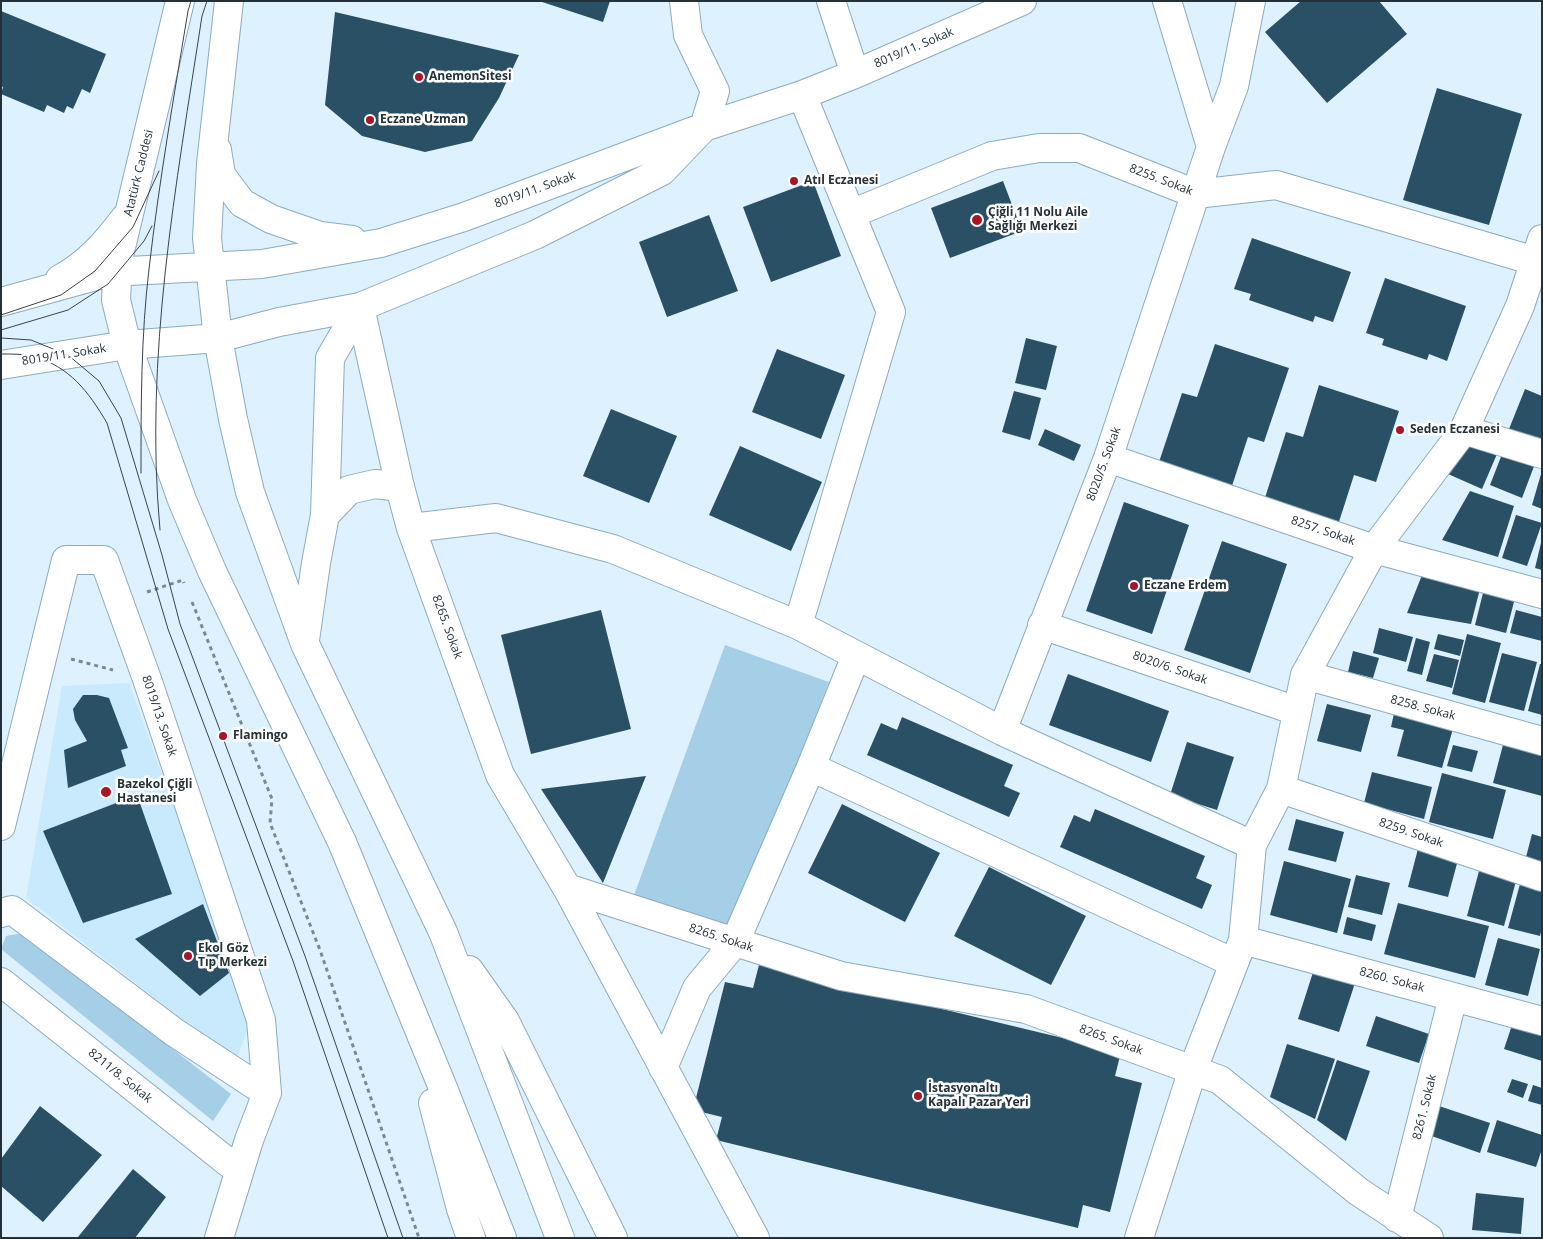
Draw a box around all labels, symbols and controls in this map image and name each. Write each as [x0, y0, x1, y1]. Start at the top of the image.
street label: 8019/11. Sokak [872, 25, 956, 71]
place label: AnemonSitesi [429, 70, 512, 84]
marker: AnemonSitesi [413, 71, 425, 83]
place label: Eczane Uzman [380, 113, 466, 127]
marker: Eczane Uzman [364, 114, 376, 126]
street label: Atatürk Caddesi [121, 128, 157, 218]
street label: 8255. Sokak [1127, 161, 1195, 199]
street label: 8019/11. Sokak [493, 169, 577, 211]
place label: Atıl Eczanesi [804, 174, 879, 188]
marker: Atıl Eczanesi [788, 175, 800, 187]
place label: Çiğli 11 Nolu Aile Sağlığı Merkezi [988, 206, 1088, 234]
marker: Çiğli 11 Nolu Aile Sağlığı Merkezi [970, 213, 984, 227]
street label: 8019/11. Sokak [21, 341, 107, 369]
place label: Seden Eczanesi [1410, 423, 1500, 437]
marker: Seden Eczanesi [1394, 424, 1406, 436]
street label: 8020/5. Sokak [1084, 425, 1124, 503]
street label: 8257. Sokak [1289, 513, 1357, 549]
place label: Eczane Erdem [1144, 579, 1227, 593]
marker: Eczane Erdem [1128, 580, 1140, 592]
street label: 8265. Sokak [429, 593, 465, 661]
street label: 8020/6. Sokak [1131, 648, 1209, 688]
street label: 8019/13. Sokak [138, 674, 180, 758]
street label: 8258. Sokak [1389, 692, 1457, 724]
place label: Flamingo [233, 729, 288, 743]
marker: Flamingo [217, 730, 229, 742]
place label: Bazekol Çiğli Hastanesi [117, 778, 192, 806]
marker: Bazekol Çiğli Hastanesi [99, 785, 113, 799]
street label: 8259. Sokak [1377, 815, 1445, 851]
street label: 8265. Sokak [687, 921, 755, 955]
place label: Ekol Göz Tıp Merkezi [198, 942, 267, 970]
marker: Ekol Göz Tıp Merkezi [182, 950, 194, 962]
street label: 8260. Sokak [1358, 964, 1426, 996]
street label: 8265. Sokak [1077, 1022, 1145, 1058]
street label: 8211/8. Sokak [85, 1046, 155, 1106]
street label: 8261. Sokak [1410, 1073, 1440, 1141]
place label: İstasyonaltı Kapalı Pazar Yeri [928, 1082, 1029, 1110]
marker: İstasyonaltı Kapalı Pazar Yeri [912, 1090, 924, 1102]

